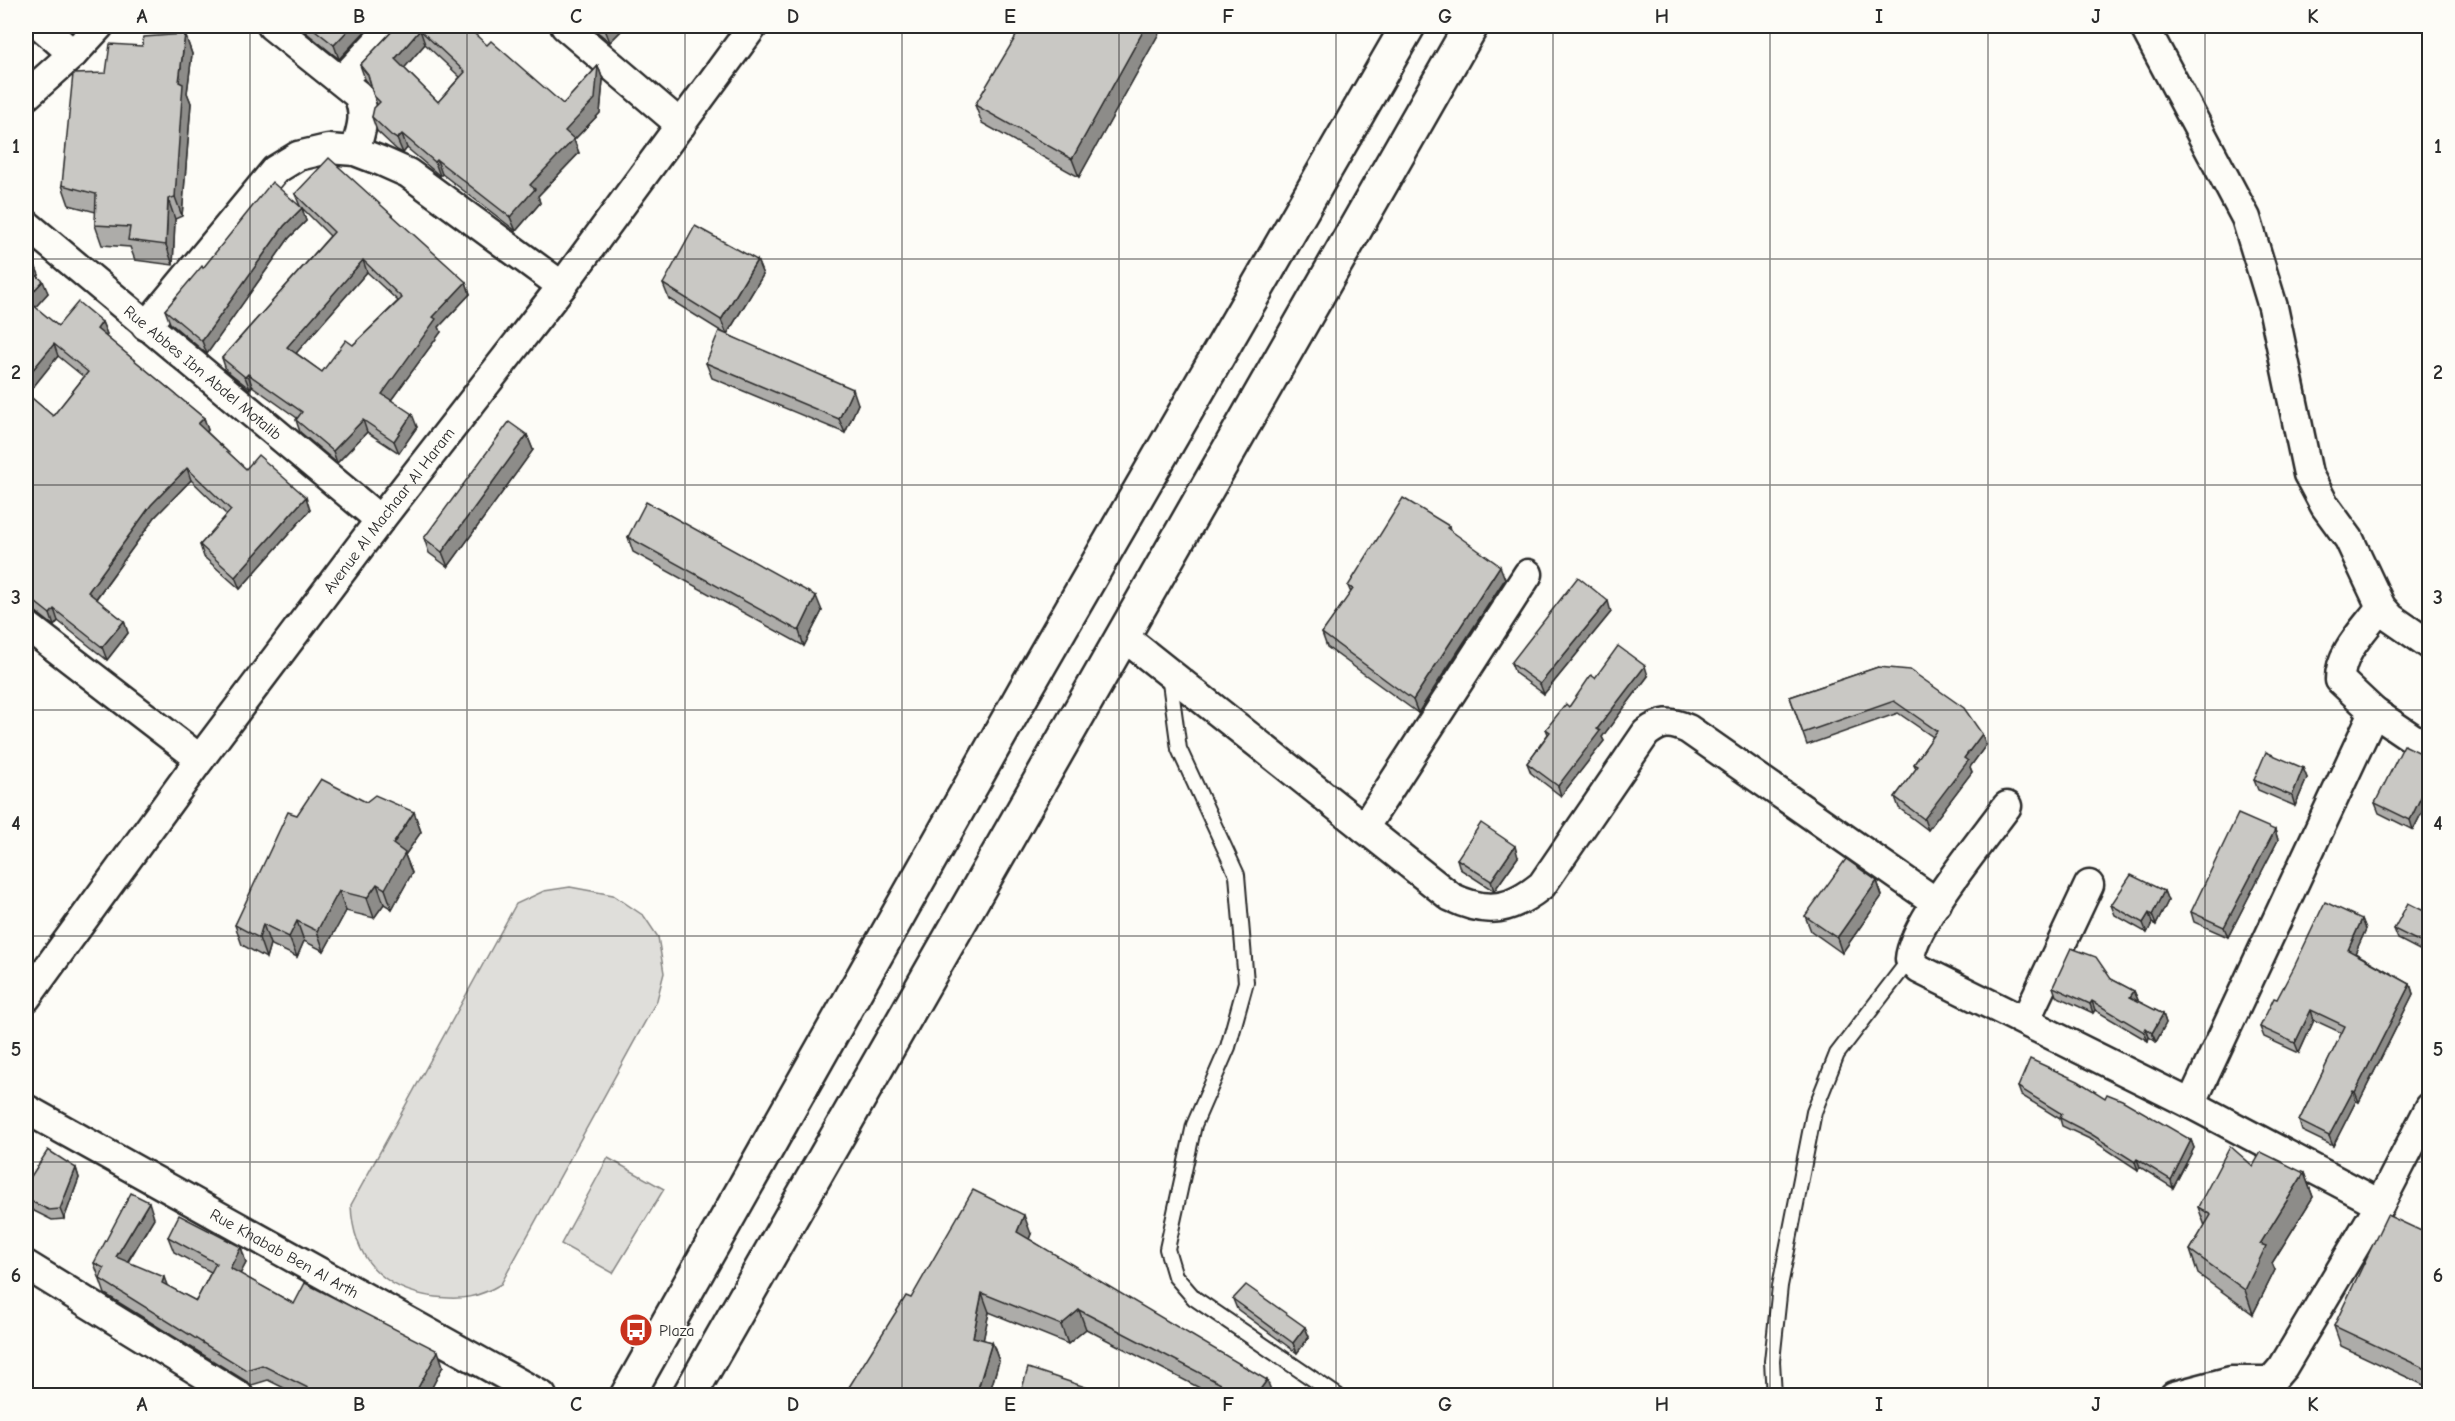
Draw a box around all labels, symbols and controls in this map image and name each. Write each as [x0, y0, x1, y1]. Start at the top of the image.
text: A [136, 5, 148, 28]
text: B [353, 5, 365, 28]
text: C [570, 5, 582, 28]
text: D [787, 5, 799, 28]
text: E [1004, 5, 1016, 28]
text: F [1222, 5, 1234, 28]
text: G [1438, 5, 1452, 28]
text: H [1655, 5, 1669, 28]
text: I [1875, 5, 1883, 28]
text: J [2091, 5, 2101, 28]
text: K [2307, 5, 2319, 28]
text: 1 [12, 135, 20, 158]
text: 1 [2434, 135, 2442, 158]
street label: Rue Abbes Ibn Abdel Motalib [120, 302, 285, 444]
text: 2 [11, 361, 21, 384]
text: 2 [2433, 361, 2443, 384]
street label: Avenue Al Machaar Al Haram [320, 424, 459, 597]
text: 3 [11, 586, 21, 609]
text: 3 [2433, 586, 2443, 609]
text: 4 [11, 812, 21, 835]
text: 4 [2433, 812, 2443, 835]
text: 5 [11, 1038, 21, 1061]
text: 5 [2433, 1038, 2443, 1061]
street label: Rue Khabab Ben Al Arth [207, 1205, 361, 1302]
text: 6 [11, 1264, 21, 1287]
text: 6 [2433, 1264, 2443, 1287]
bus stop icon: Plaza [618, 1312, 654, 1348]
place label: Plaza [659, 1322, 695, 1340]
text: A [136, 1393, 148, 1416]
text: B [353, 1393, 365, 1416]
text: C [570, 1393, 582, 1416]
text: D [787, 1393, 799, 1416]
text: E [1004, 1393, 1016, 1416]
text: F [1222, 1393, 1234, 1416]
text: G [1438, 1393, 1452, 1416]
text: H [1655, 1393, 1669, 1416]
text: I [1875, 1393, 1883, 1416]
text: J [2091, 1393, 2101, 1416]
text: K [2307, 1393, 2319, 1416]

